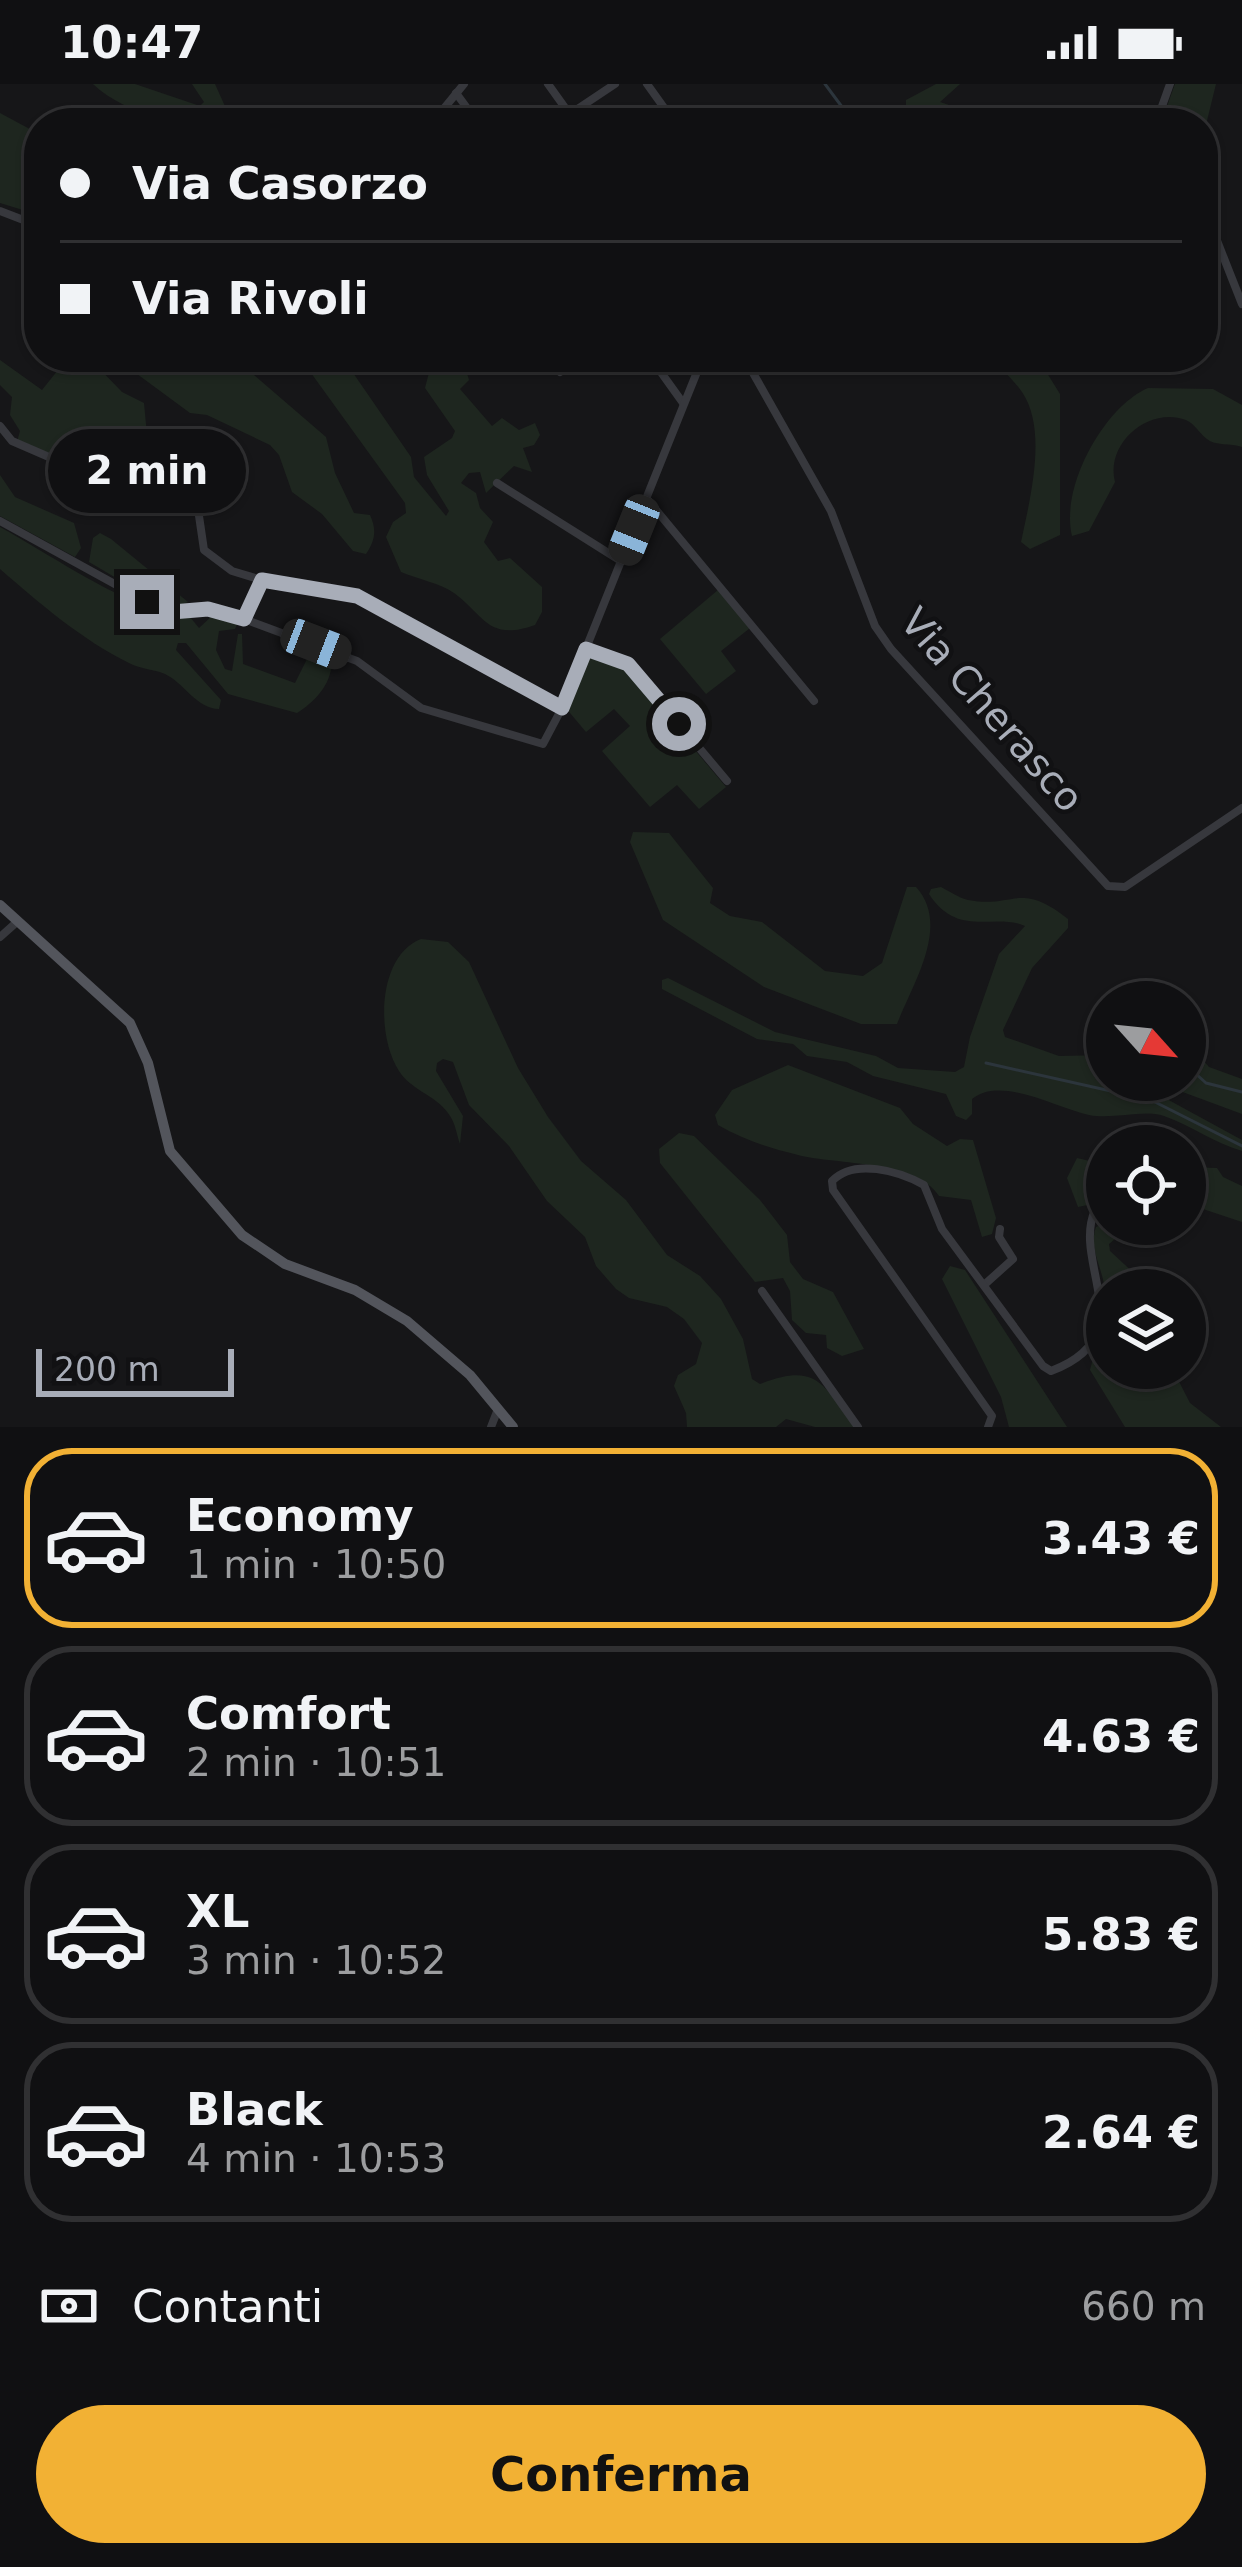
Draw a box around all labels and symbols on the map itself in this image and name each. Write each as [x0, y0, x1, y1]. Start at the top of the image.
callout: 2 min [48, 428, 246, 512]
car [604, 490, 664, 570]
route end [120, 575, 174, 629]
street label: Via Cherasco [892, 599, 1092, 821]
car [276, 614, 356, 674]
route start [652, 697, 706, 751]
north arrow [1086, 981, 1206, 1101]
scale bar [36, 1343, 234, 1396]

